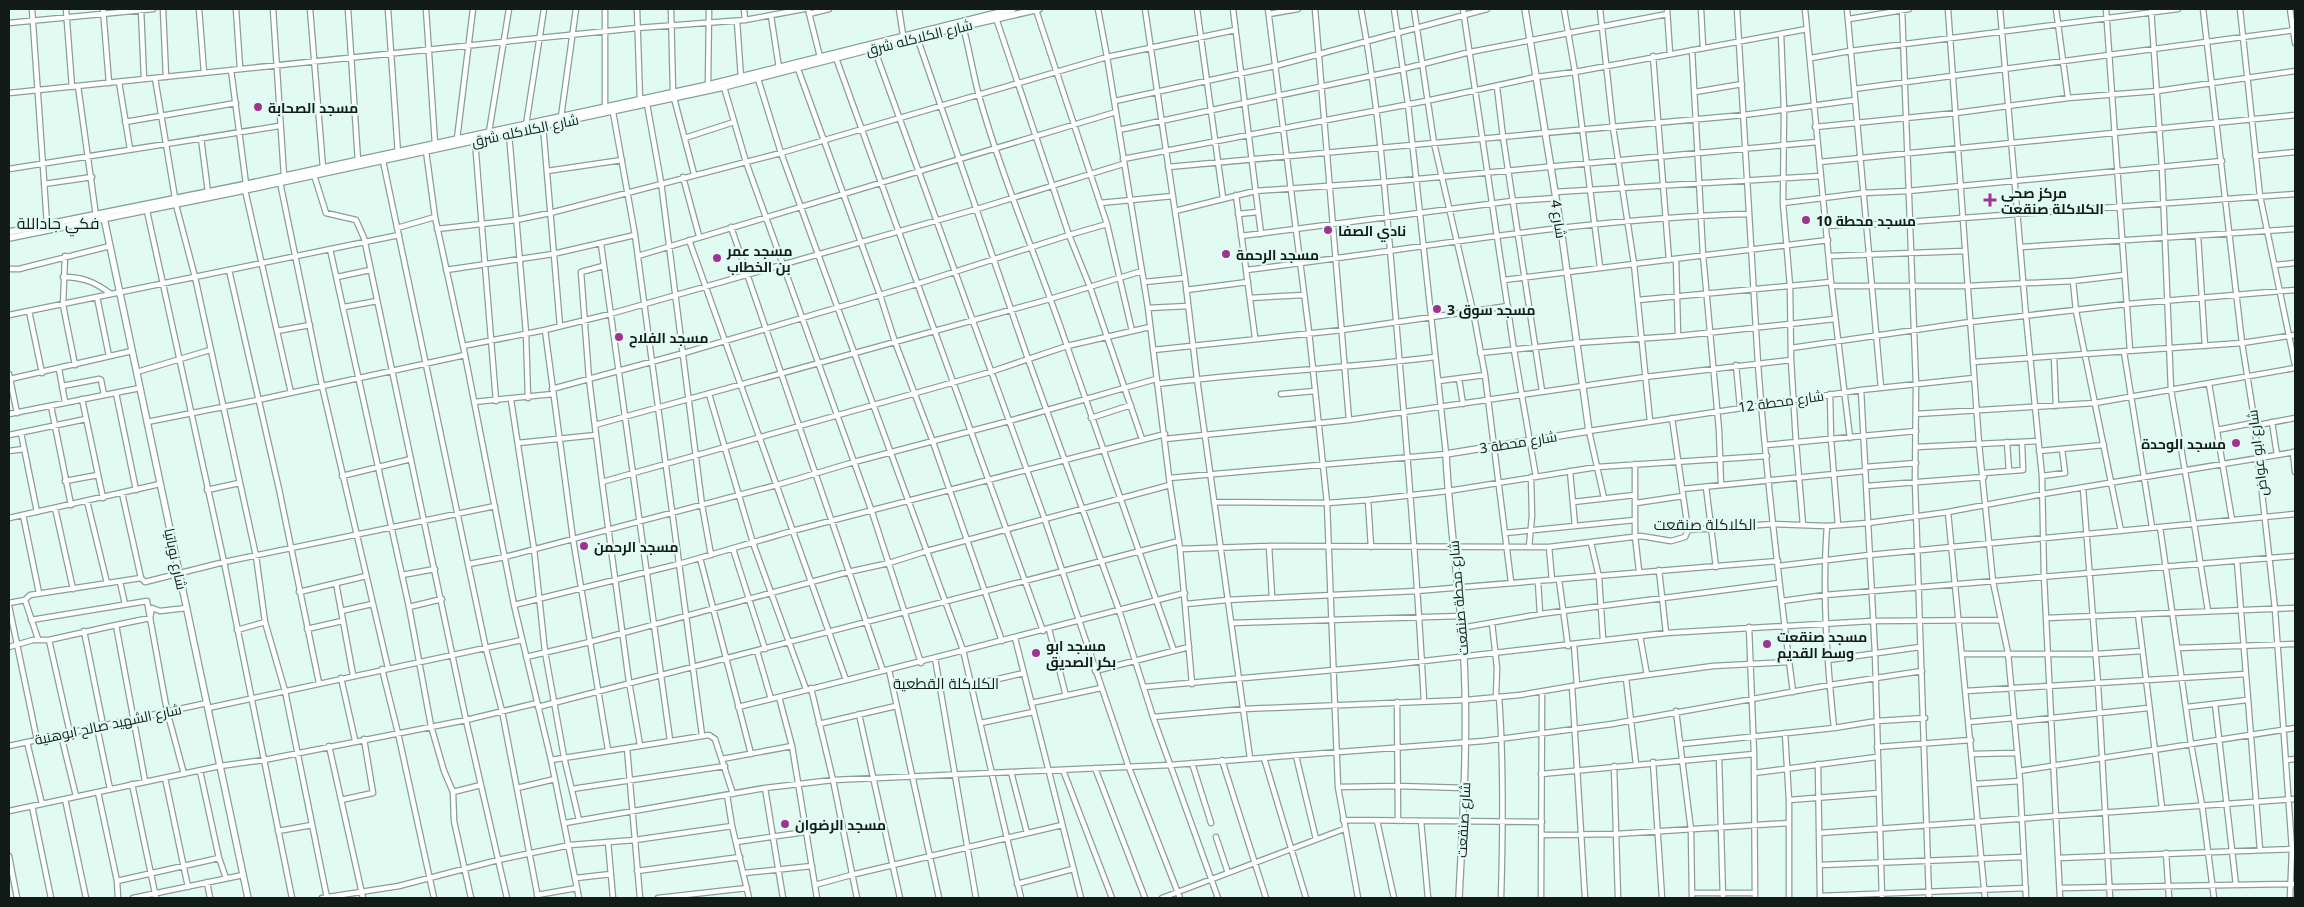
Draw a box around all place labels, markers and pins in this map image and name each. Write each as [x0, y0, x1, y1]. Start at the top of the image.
place label: مسجد الصحابة [268, 98, 358, 117]
marker: مسجد الصحابة [252, 101, 264, 113]
place label: مركز صحي الكلاكلة صنقعت [2001, 183, 2104, 218]
marker: مركز صحي الكلاكلة صنقعت [1983, 193, 1997, 207]
place label: مسجد محطة 10 [1816, 211, 1916, 230]
marker: مسجد محطة 10 [1800, 214, 1812, 226]
place label: نادي الصفا [1338, 221, 1406, 242]
marker: نادي الصفا [1322, 224, 1334, 236]
place label: مسجد عمر بن الخطاب [726, 241, 792, 276]
place label: مسجد الرحمة [1236, 245, 1319, 264]
marker: مسجد الرحمة [1220, 248, 1232, 260]
marker: مسجد عمر بن الخطاب [711, 252, 723, 264]
place label: مسجد سوق 3 [1447, 300, 1535, 319]
marker: مسجد سوق 3 [1431, 303, 1443, 315]
place label: مسجد الفلاح [629, 328, 708, 348]
marker: مسجد الفلاح [613, 331, 625, 343]
place label: مسجد الوحدة [2141, 434, 2226, 453]
marker: مسجد الوحدة [2230, 437, 2242, 449]
place label: مسجد الرحمن [594, 537, 679, 556]
marker: مسجد الرحمن [578, 540, 590, 552]
place label: مسجد صنقعت وسط القديم [1777, 627, 1867, 663]
place label: مسجد ابو بكر الصديق [1046, 636, 1116, 671]
marker: مسجد صنقعت وسط القديم [1761, 638, 1773, 650]
marker: مسجد ابو بكر الصديق [1030, 647, 1042, 659]
place label: مسجد الرضوان [795, 815, 886, 834]
marker: مسجد الرضوان [779, 818, 791, 830]

